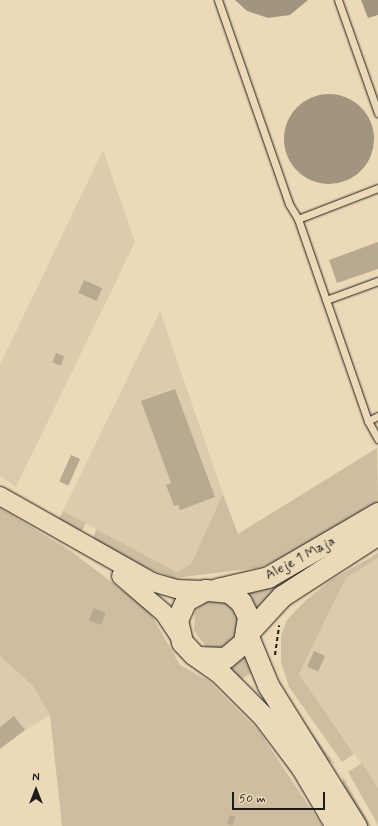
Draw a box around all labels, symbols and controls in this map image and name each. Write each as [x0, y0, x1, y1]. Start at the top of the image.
street label: Aleje 1 Maja [262, 532, 338, 584]
north arrow [16, 770, 56, 810]
text: N [32, 771, 40, 785]
scale bar [234, 784, 327, 810]
text: 50 m [239, 791, 266, 807]

